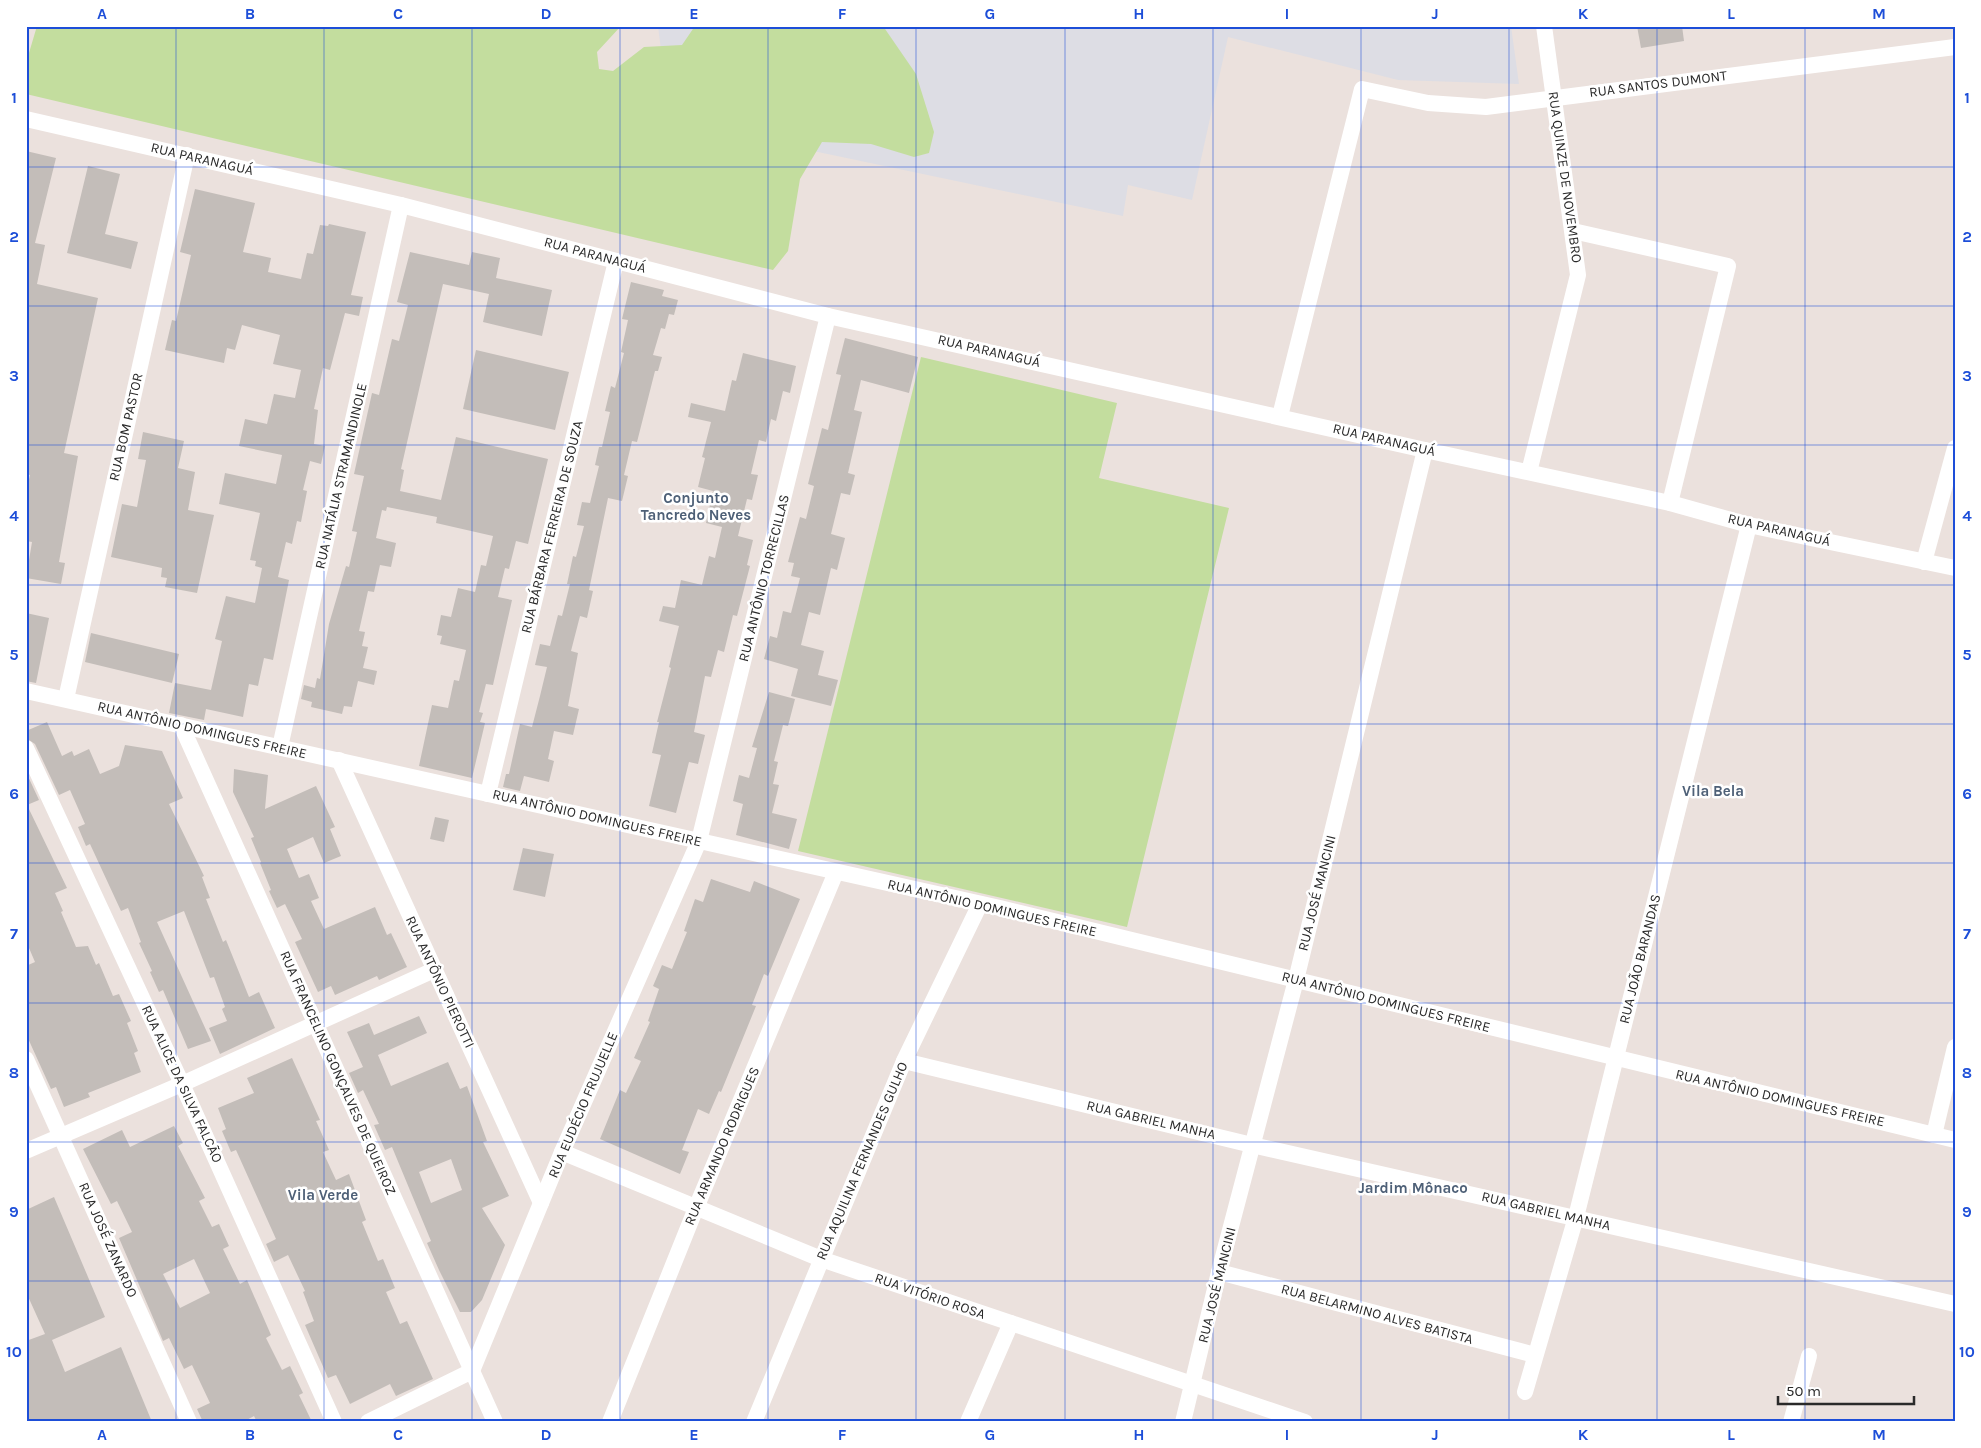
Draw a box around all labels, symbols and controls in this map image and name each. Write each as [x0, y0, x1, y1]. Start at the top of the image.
text: A [97, 4, 107, 23]
text: B [245, 4, 255, 23]
text: C [393, 4, 403, 23]
text: D [541, 4, 552, 23]
text: E [689, 4, 699, 23]
text: F [838, 4, 847, 23]
text: G [985, 4, 995, 23]
text: H [1133, 4, 1145, 23]
text: I [1285, 4, 1289, 23]
text: J [1431, 4, 1439, 23]
text: K [1578, 4, 1589, 23]
text: L [1727, 4, 1735, 23]
text: M [1872, 4, 1886, 23]
street label: RUA SANTOS DUMONT [1588, 67, 1728, 101]
text: 1 [11, 88, 17, 107]
text: 1 [1964, 88, 1970, 107]
street label: RUA QUINZE DE NOVEMBRO [1545, 90, 1585, 264]
street label: RUA PARANAGUÁ [149, 138, 255, 179]
text: 2 [9, 227, 19, 246]
text: 2 [1962, 227, 1972, 246]
street label: RUA PARANAGUÁ [542, 232, 648, 277]
street label: RUA PARANAGUÁ [936, 330, 1042, 371]
text: 3 [9, 366, 19, 385]
text: 3 [1962, 366, 1972, 385]
street label: RUA BOM PASTOR [105, 371, 147, 483]
street label: RUA NATÁLIA STRAMANDINOLE [310, 381, 371, 571]
street label: RUA BÁRBARA FERREIRA DE SOUZA [516, 419, 587, 635]
street label: RUA PARANAGUÁ [1331, 419, 1437, 460]
district label: Conjunto Tancredo Neves [641, 489, 751, 524]
street label: RUA ANTÔNIO TORRECILLAS [735, 493, 793, 663]
text: 4 [9, 506, 19, 525]
text: 4 [1962, 506, 1972, 525]
street label: RUA PARANAGUÁ [1726, 509, 1832, 550]
text: 5 [9, 645, 19, 664]
text: 5 [1962, 645, 1972, 664]
street label: RUA ANTÔNIO DOMINGUES FREIRE [96, 698, 308, 762]
district label: Vila Bela [1682, 782, 1744, 800]
text: 6 [9, 784, 19, 803]
text: 6 [1962, 784, 1972, 803]
street label: RUA ANTÔNIO DOMINGUES FREIRE [491, 786, 703, 850]
street label: RUA JOSÉ MANCINI [1293, 833, 1340, 953]
street label: RUA ANTÔNIO DOMINGUES FREIRE [886, 876, 1098, 940]
street label: RUA JOÃO BARANDAS [1616, 892, 1664, 1026]
street label: RUA ANTÔNIO PIEROTTI [402, 913, 478, 1051]
text: 7 [10, 924, 18, 943]
text: 7 [1963, 924, 1971, 943]
street label: RUA FRANCELINO GONÇALVES DE QUEIROZ [276, 948, 400, 1198]
street label: RUA ANTÔNIO DOMINGUES FREIRE [1280, 968, 1492, 1036]
street label: RUA ALICE DA SILVA FALCÃO [138, 1003, 226, 1165]
street label: RUA EUDÉCIO FRUJUELLE [544, 1029, 621, 1180]
street label: RUA AQUILINA FERNANDES GULHO [812, 1059, 912, 1263]
text: 8 [9, 1063, 19, 1082]
text: 8 [1962, 1063, 1972, 1082]
street label: RUA ARMANDO RODRIGUES [681, 1064, 763, 1228]
street label: RUA ANTÔNIO DOMINGUES FREIRE [1674, 1066, 1886, 1130]
street label: RUA GABRIEL MANHA [1085, 1097, 1217, 1143]
street label: RUA JOSÉ ZANARDO [75, 1179, 142, 1300]
district label: Jardim Mônaco [1358, 1179, 1468, 1197]
district label: Vila Verde [288, 1186, 358, 1204]
street label: RUA GABRIEL MANHA [1480, 1188, 1612, 1234]
text: 9 [9, 1202, 19, 1221]
text: 9 [1962, 1202, 1972, 1221]
street label: RUA JOSÉ MANCINI [1193, 1225, 1240, 1345]
street label: RUA VITÓRIO ROSA [872, 1269, 988, 1323]
street label: RUA BELARMINO ALVES BATISTA [1279, 1280, 1475, 1348]
text: 10 [6, 1342, 22, 1361]
text: 10 [1959, 1342, 1975, 1361]
scale bar [1778, 1373, 1915, 1405]
text: 50 m [1786, 1382, 1821, 1400]
text: A [97, 1425, 107, 1444]
text: B [245, 1425, 255, 1444]
text: C [393, 1425, 403, 1444]
text: D [541, 1425, 552, 1444]
text: E [689, 1425, 699, 1444]
text: F [838, 1425, 847, 1444]
text: G [985, 1425, 995, 1444]
text: H [1133, 1425, 1145, 1444]
text: I [1285, 1425, 1289, 1444]
text: J [1431, 1425, 1439, 1444]
text: K [1578, 1425, 1589, 1444]
text: L [1727, 1425, 1735, 1444]
text: M [1872, 1425, 1886, 1444]

